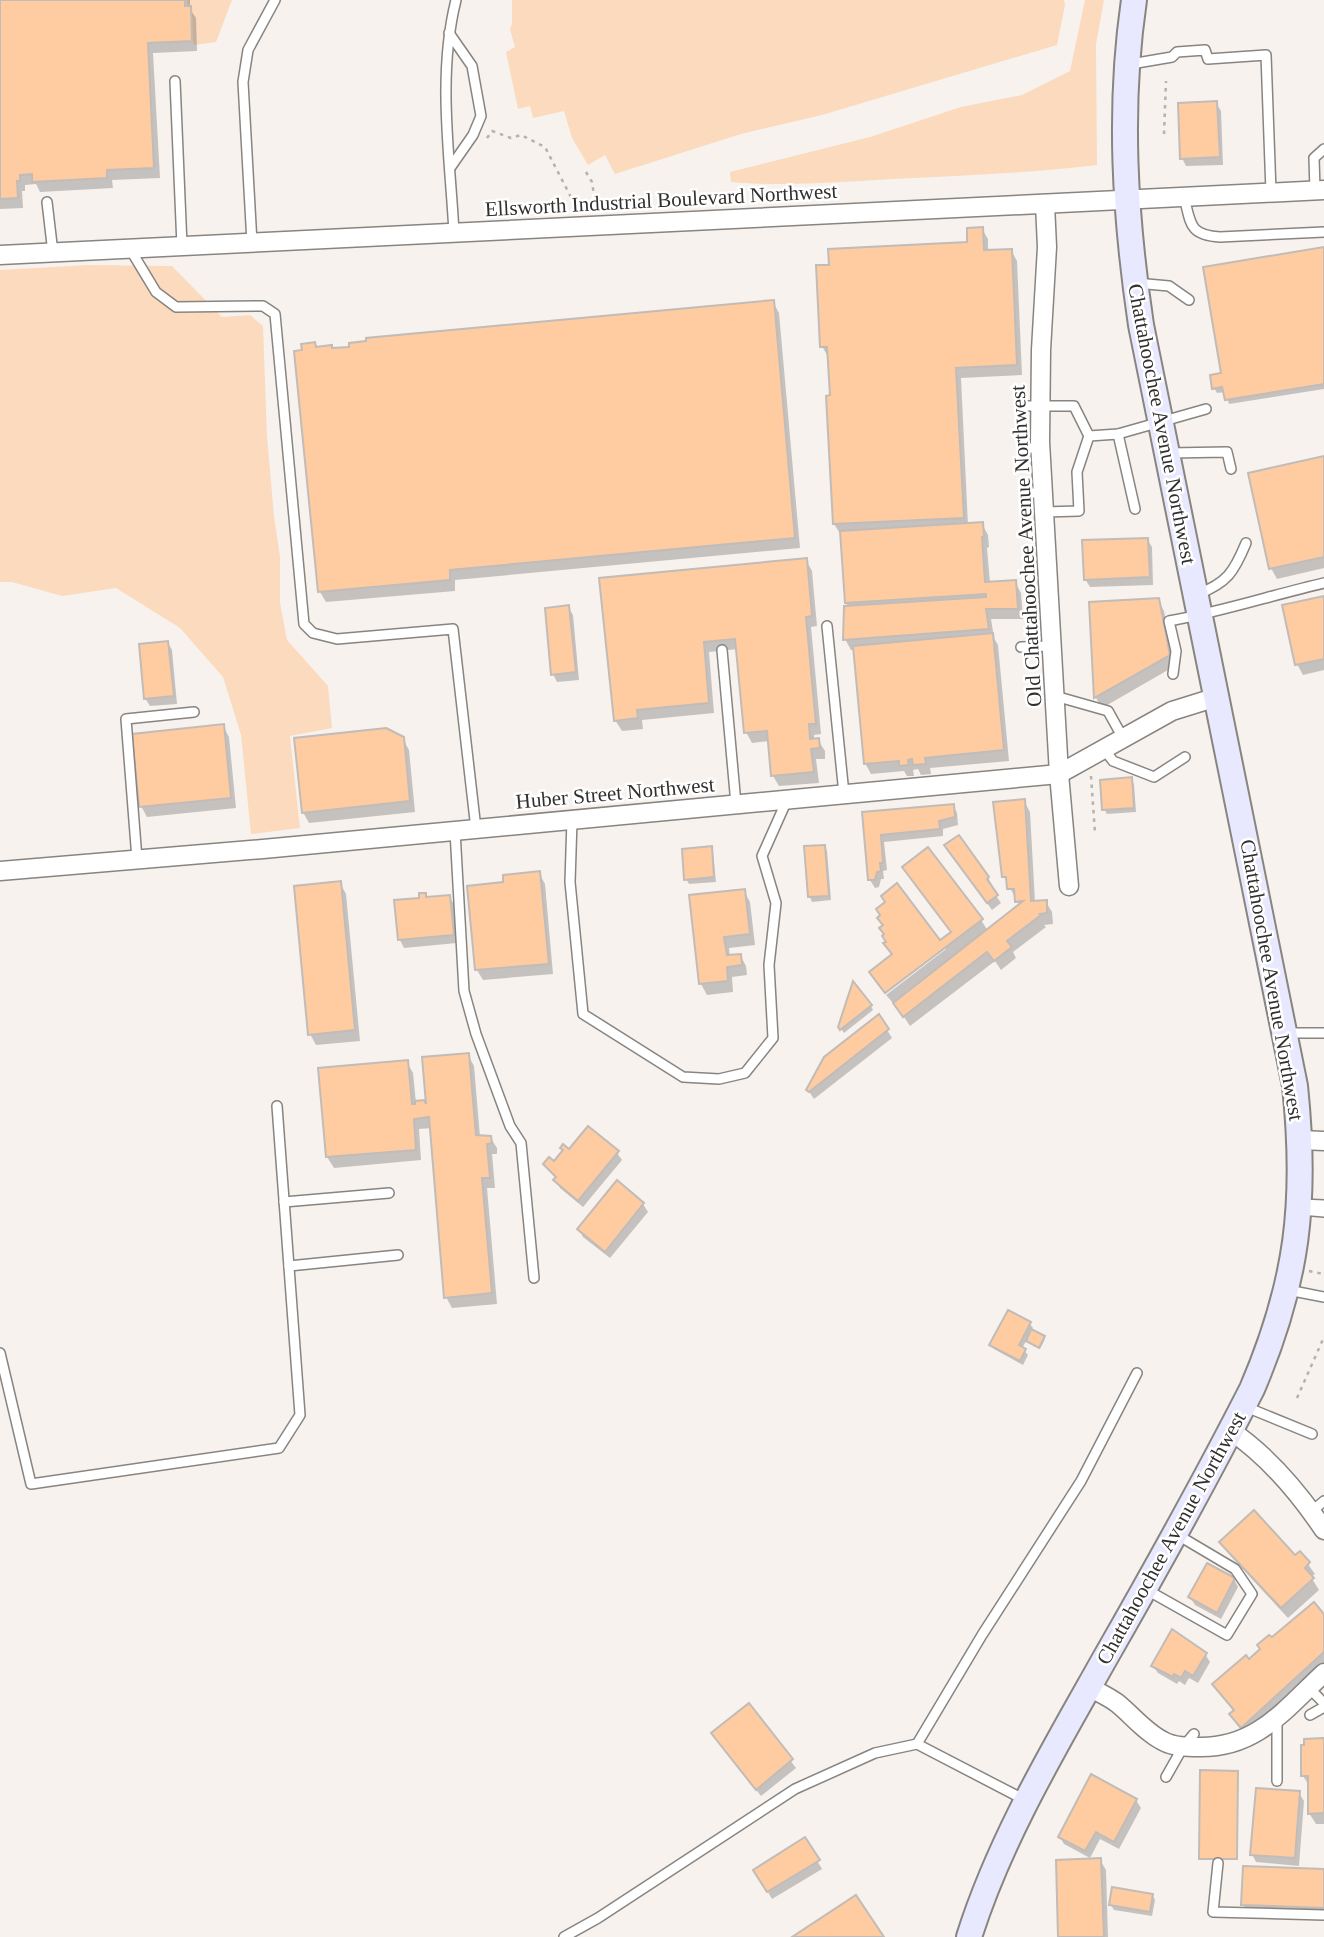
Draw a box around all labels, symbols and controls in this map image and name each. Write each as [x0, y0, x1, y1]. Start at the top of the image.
street label: Ellsworth Industrial Boulevard Northwest [484, 179, 838, 221]
street label: Chattahoochee Avenue Northwest [1123, 282, 1201, 567]
street label: Old Chattahoochee Avenue Northwest [1006, 384, 1046, 707]
street label: Huber Street Northwest [515, 772, 716, 814]
street label: Chattahoochee Avenue Northwest [1235, 837, 1309, 1123]
street label: Chattahoochee Avenue Northwest [1091, 1407, 1251, 1669]

